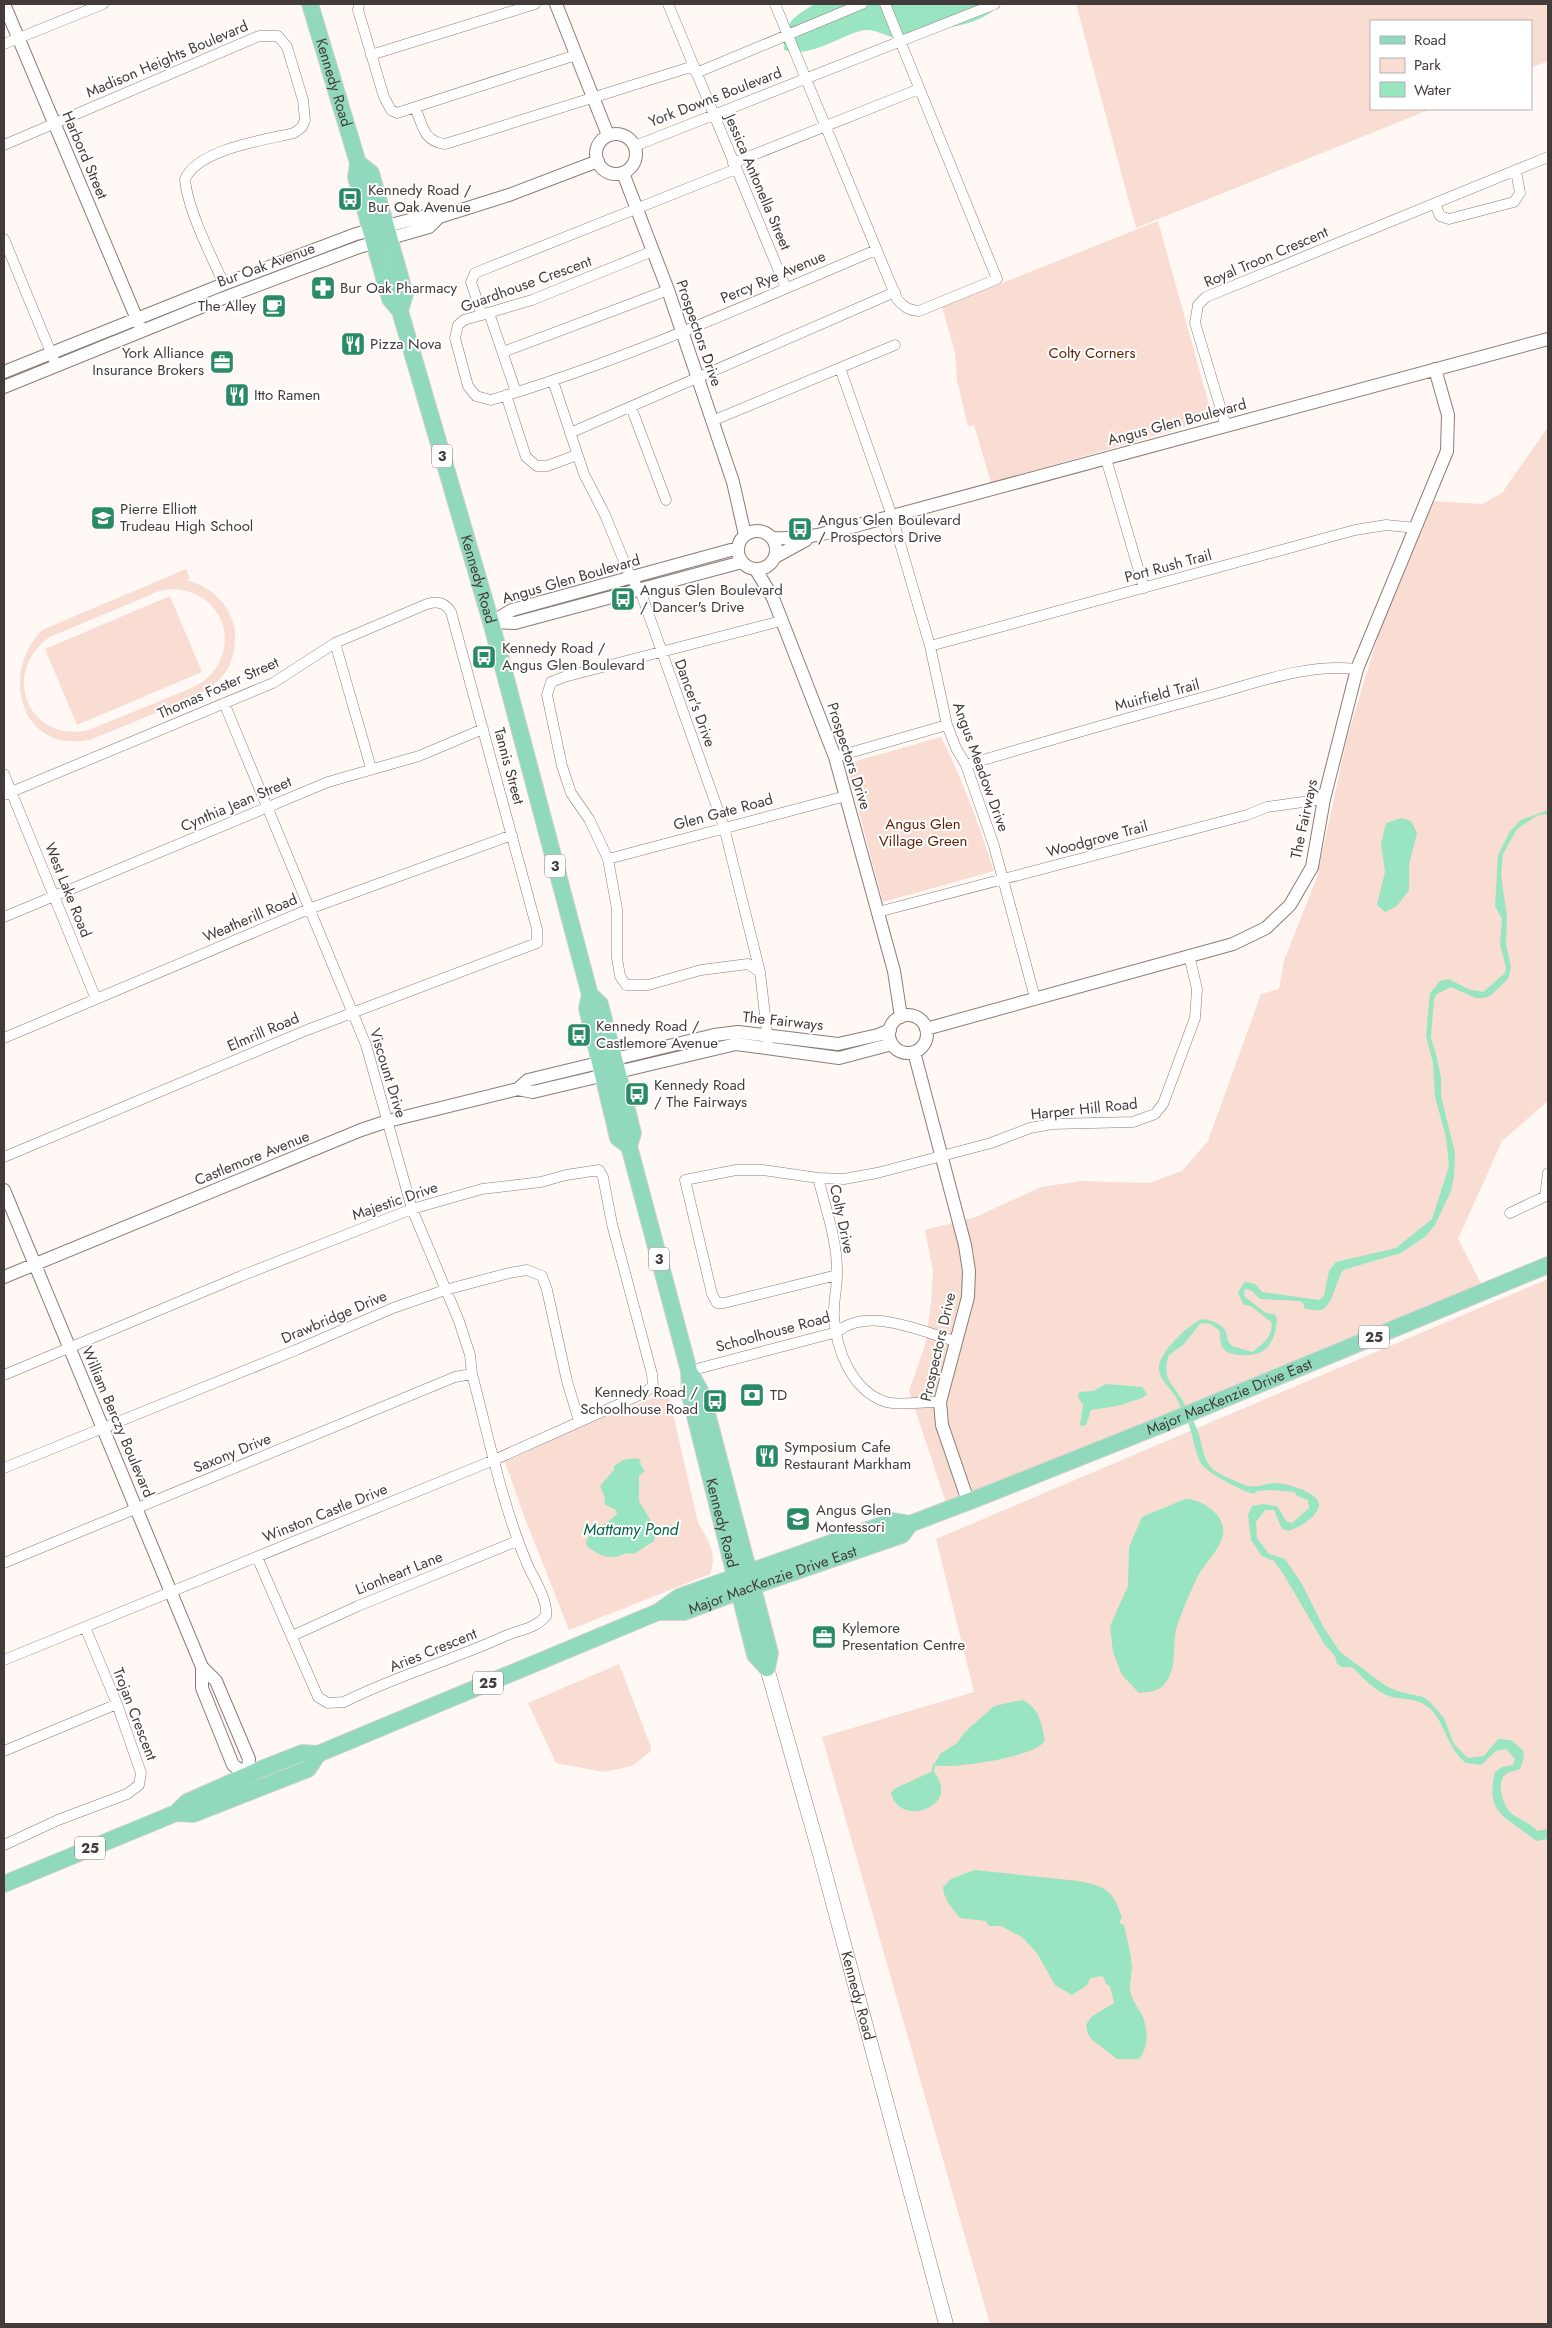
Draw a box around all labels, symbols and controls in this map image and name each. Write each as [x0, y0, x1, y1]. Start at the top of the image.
street label: Madison Heights Boulevard [83, 15, 251, 103]
legend [1370, 20, 1532, 110]
text: Road [1414, 29, 1446, 51]
street label: Kennedy Road [310, 36, 357, 129]
text: Park [1414, 54, 1441, 76]
street label: York Downs Boulevard [645, 61, 785, 133]
text: Water [1414, 79, 1452, 101]
street label: Harbord Street [57, 108, 114, 203]
street label: Jessica Antonella Street [719, 109, 797, 254]
place label: Kennedy Road / Bur Oak Avenue [368, 179, 472, 218]
bus stop icon: Kennedy Road / Bur Oak Avenue [337, 186, 363, 212]
street label: Royal Troon Crescent [1201, 221, 1332, 293]
street label: Bur Oak Avenue [214, 237, 318, 293]
street label: Percy Rye Avenue [717, 245, 829, 309]
street label: Guardhouse Crescent [457, 250, 595, 318]
pharmacy icon: Bur Oak Pharmacy [310, 275, 336, 301]
place label: Bur Oak Pharmacy [340, 277, 458, 299]
street label: Prospectors Drive [670, 277, 728, 389]
cafe icon: The Alley [261, 293, 287, 319]
place label: The Alley [198, 295, 256, 317]
restaurant icon: Pizza Nova [340, 331, 366, 357]
place label: Pizza Nova [370, 333, 442, 355]
place label: York Alliance Insurance Brokers [92, 342, 204, 381]
park label: Colty Corners [1048, 342, 1136, 364]
office icon: York Alliance Insurance Brokers [209, 349, 235, 375]
restaurant icon: Itto Ramen [224, 382, 250, 408]
place label: Itto Ramen [254, 384, 320, 406]
street label: Angus Glen Boulevard [1105, 393, 1249, 451]
road number: 3 [432, 444, 452, 468]
place label: Pierre Elliott Trudeau High School [120, 498, 253, 537]
school or university icon: Pierre Elliott Trudeau High School [90, 505, 116, 531]
place label: Angus Glen Boulevard / Prospectors Drive [818, 509, 961, 548]
bus stop icon: Angus Glen Boulevard / Prospectors Drive [787, 516, 813, 542]
street label: Kennedy Road [455, 532, 502, 626]
street label: Port Rush Trail [1122, 544, 1214, 588]
street label: Angus Glen Boulevard [499, 549, 643, 609]
place label: Angus Glen Boulevard / Dancer's Drive [640, 579, 783, 618]
bus stop icon: Angus Glen Boulevard / Dancer's Drive [610, 586, 636, 612]
place label: Kennedy Road / Angus Glen Boulevard [502, 637, 645, 676]
bus stop icon: Kennedy Road / Angus Glen Boulevard [471, 644, 497, 670]
street label: Thomas Foster Street [154, 651, 282, 725]
street label: Dancer's Drive [669, 656, 721, 750]
street label: Muirfield Trail [1112, 673, 1202, 717]
street label: Angus Meadow Drive [947, 699, 1015, 835]
street label: Prospectors Drive [821, 700, 877, 813]
street label: Tannis Street [488, 725, 530, 807]
street label: Cynthia Jean Street [177, 771, 295, 837]
street label: The Fairways [1285, 777, 1323, 861]
street label: Glen Gate Road [671, 788, 775, 836]
park label: Angus Glen Village Green [879, 813, 967, 852]
street label: Woodgrove Trail [1044, 815, 1150, 863]
street label: West Lake Road [39, 839, 97, 941]
road number: 3 [545, 854, 565, 878]
street label: Weatherill Road [199, 888, 301, 948]
street label: The Fairways [742, 1006, 824, 1036]
street label: Elmrill Road [224, 1007, 302, 1057]
place label: Kennedy Road / Castlemore Avenue [596, 1015, 718, 1054]
bus stop icon: Kennedy Road / Castlemore Avenue [566, 1022, 592, 1048]
street label: Viscount Drive [364, 1026, 412, 1121]
place label: Kennedy Road / The Fairways [654, 1074, 747, 1113]
bus stop icon: Kennedy Road / The Fairways [624, 1081, 650, 1107]
street label: Harper Hill Road [1029, 1092, 1139, 1126]
street label: Castlemore Avenue [191, 1125, 313, 1191]
street label: Majestic Drive [349, 1176, 441, 1226]
street label: Colty Drive [824, 1182, 860, 1256]
road number: 3 [649, 1248, 669, 1270]
street label: Drawbridge Drive [278, 1285, 391, 1349]
street label: Prospectors Drive [915, 1290, 961, 1404]
street label: Schoolhouse Road [713, 1306, 833, 1358]
road number: 25 [1359, 1325, 1389, 1348]
street label: William Berczy Boulevard [76, 1343, 160, 1501]
street label: Major MacKenzie Drive East [1143, 1353, 1316, 1441]
place label: Kennedy Road / Schoolhouse Road [580, 1381, 698, 1420]
bank icon: TD [739, 1382, 765, 1408]
place label: TD [770, 1384, 787, 1406]
bus stop icon: Kennedy Road / Schoolhouse Road [702, 1388, 728, 1414]
street label: Saxony Drive [190, 1427, 274, 1479]
place label: Symposium Cafe Restaurant Markham [784, 1436, 911, 1475]
restaurant icon: Symposium Cafe Restaurant Markham [754, 1443, 780, 1469]
street label: Kennedy Road [700, 1476, 744, 1570]
street label: Winston Castle Drive [259, 1478, 391, 1548]
place label: Angus Glen Montessori [816, 1499, 891, 1538]
school or university icon: Angus Glen Montessori [785, 1506, 811, 1532]
water label: Mattamy Pond [584, 1518, 680, 1541]
street label: Major MacKenzie Drive East [685, 1540, 860, 1620]
street label: Lionheart Lane [352, 1545, 446, 1600]
place label: Kylemore Presentation Centre [842, 1617, 965, 1656]
street label: Aries Crescent [386, 1622, 480, 1678]
office icon: Kylemore Presentation Centre [811, 1624, 837, 1650]
street label: Trojan Crescent [107, 1665, 163, 1764]
road number: 25 [473, 1672, 503, 1695]
road number: 25 [75, 1836, 105, 1860]
street label: Kennedy Road [835, 1949, 880, 2043]

